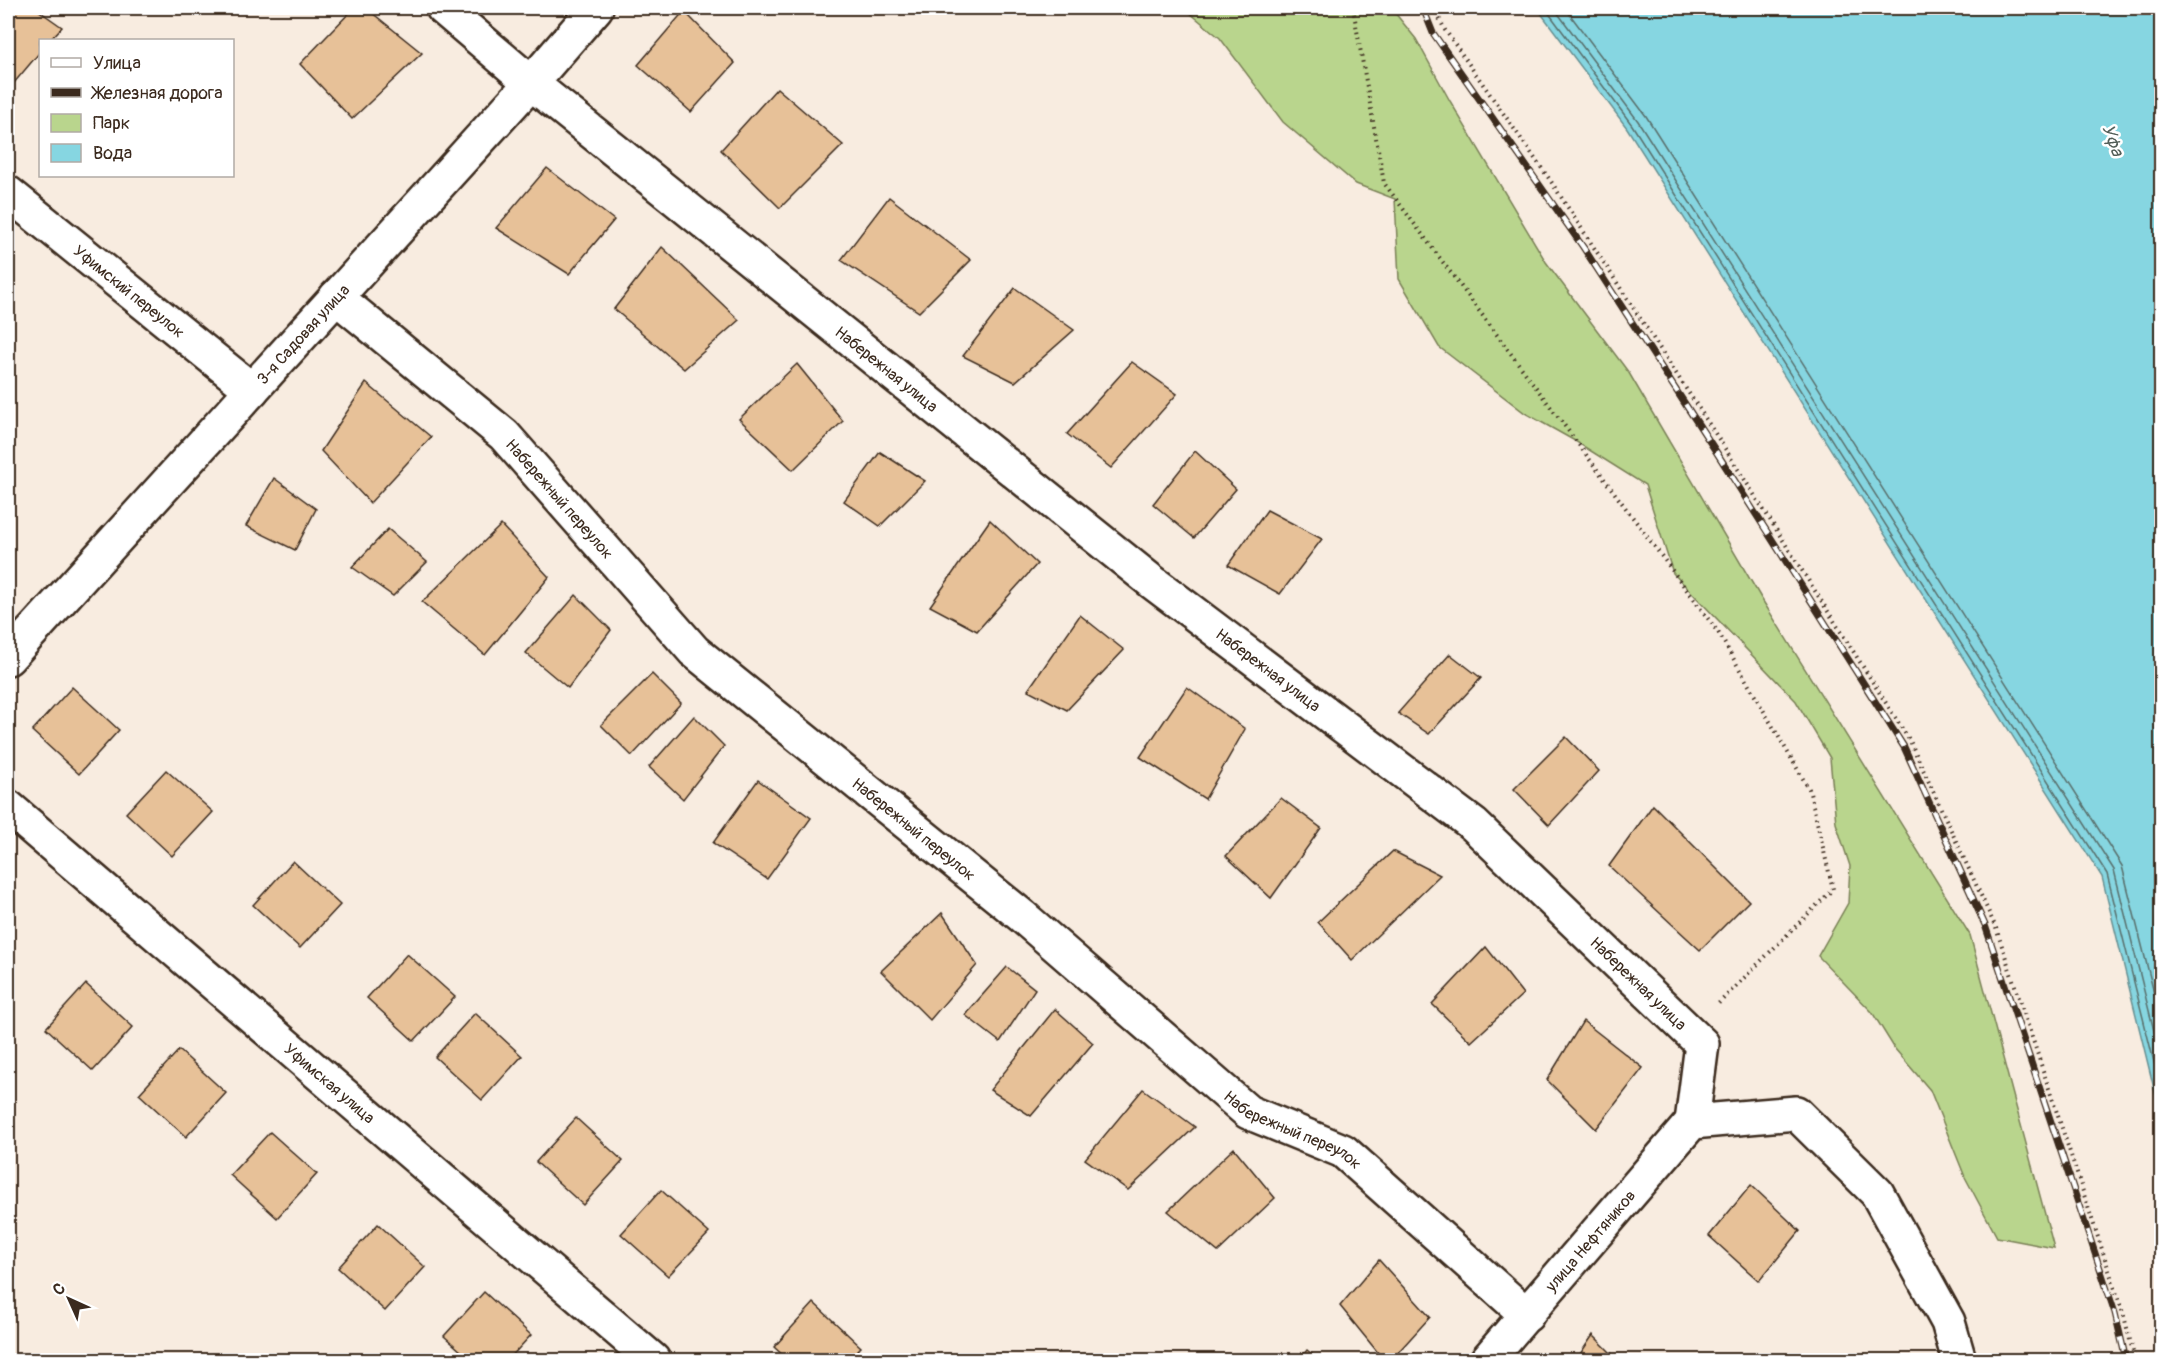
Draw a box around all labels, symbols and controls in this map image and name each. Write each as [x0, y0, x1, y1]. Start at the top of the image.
legend [39, 39, 234, 177]
text: Улица [93, 52, 141, 75]
text: Железная дорога [90, 82, 223, 105]
text: Парк [93, 112, 130, 135]
water label: Уфа [2096, 121, 2129, 161]
text: Вода [93, 142, 132, 165]
street label: Уфимский переулок [69, 241, 188, 343]
street label: 3-я Садовая улица [253, 280, 354, 389]
street label: Набережная улица [831, 322, 942, 417]
street label: Набережный переулок [501, 435, 617, 563]
street label: Набережная улица [1211, 624, 1324, 717]
street label: Набережный переулок [848, 774, 979, 885]
street label: Набережная улица [1586, 933, 1690, 1035]
street label: Уфимская улица [280, 1039, 379, 1128]
street label: Набережный переулок [1219, 1087, 1365, 1174]
street label: улица Нефтяников [1541, 1186, 1640, 1297]
north arrow [39, 1269, 99, 1329]
text: С [49, 1278, 70, 1300]

